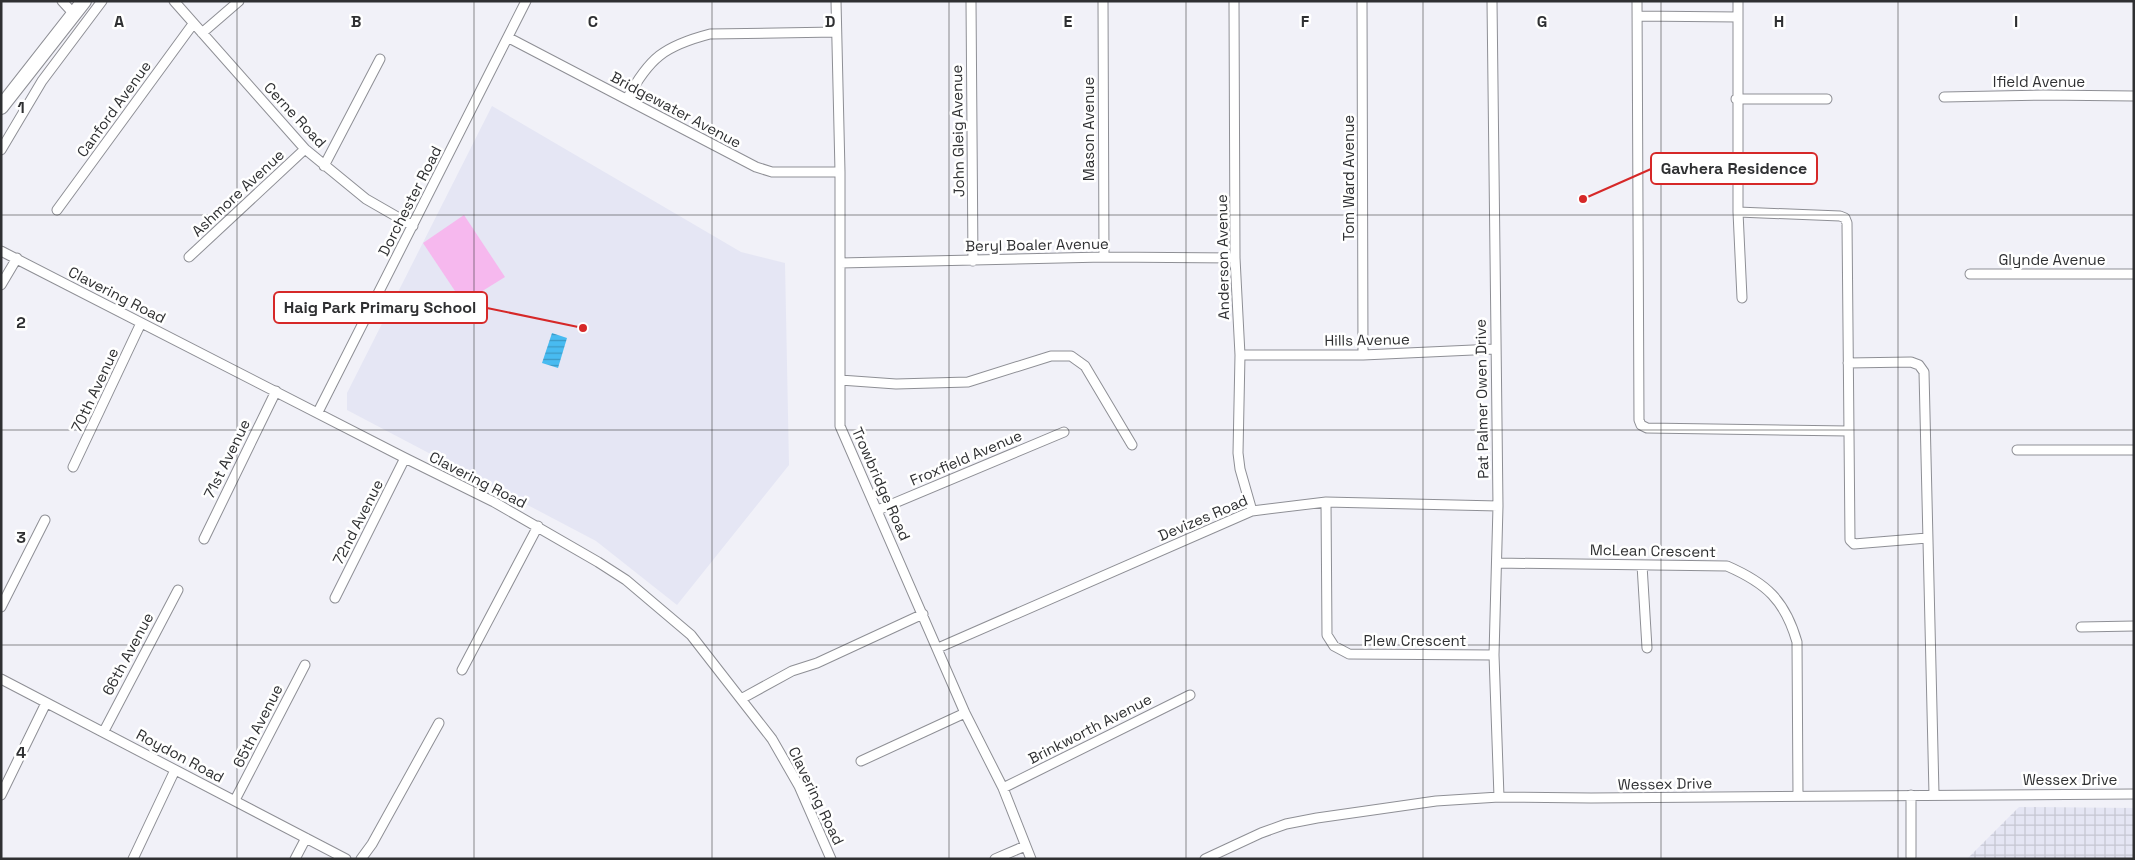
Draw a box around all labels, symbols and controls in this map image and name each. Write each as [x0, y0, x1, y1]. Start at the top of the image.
text: A [114, 11, 124, 32]
text: B [351, 11, 361, 32]
text: C [588, 11, 598, 32]
text: D [825, 11, 835, 32]
text: E [1064, 11, 1073, 32]
text: F [1301, 11, 1310, 32]
text: G [1537, 11, 1547, 32]
text: H [1774, 11, 1784, 32]
text: I [2014, 11, 2018, 32]
street label: Canford Avenue [72, 57, 155, 161]
street label: John Gleig Avenue [947, 65, 968, 197]
street label: Bridgewater Avenue [608, 67, 745, 152]
street label: Ifield Avenue [1993, 72, 2085, 91]
street label: Mason Avenue [1079, 77, 1098, 181]
street label: Cerne Road [260, 78, 331, 151]
text: 1 [17, 97, 25, 118]
street label: Tom Ward Avenue [1339, 115, 1358, 241]
street label: Dorchester Road [374, 142, 446, 259]
street label: Ashmore Avenue [187, 145, 288, 240]
callout: Gavhera Residence [1651, 153, 1817, 184]
text: Gavhera Residence [1661, 158, 1807, 179]
street label: Anderson Avenue [1212, 194, 1233, 320]
street label: Beryl Boaler Avenue [965, 234, 1109, 255]
street label: Glynde Avenue [1998, 250, 2106, 269]
street label: Clavering Road [65, 262, 169, 327]
callout: Haig Park Primary School [274, 292, 487, 323]
text: Haig Park Primary School [284, 297, 476, 318]
text: 2 [16, 312, 26, 333]
street label: Pat Palmer Owen Drive [1471, 319, 1492, 479]
street label: Hills Avenue [1324, 329, 1410, 350]
street label: 70th Avenue [67, 345, 122, 435]
street label: 71st Avenue [199, 416, 254, 502]
street label: Trowbridge Road [848, 424, 915, 543]
street label: Froxfield Avenue [907, 425, 1025, 490]
street label: Clavering Road [426, 447, 530, 512]
street label: 72nd Avenue [328, 476, 387, 567]
street label: Devizes Road [1155, 490, 1250, 545]
text: 3 [16, 527, 26, 548]
street label: McLean Crescent [1590, 540, 1716, 561]
street label: 66th Avenue [98, 609, 157, 698]
street label: Plew Crescent [1364, 631, 1467, 650]
street label: 65th Avenue [228, 681, 287, 771]
street label: Brinkworth Avenue [1025, 689, 1155, 768]
street label: Roydon Road [133, 724, 227, 787]
text: 4 [16, 742, 26, 763]
street label: Clavering Road [784, 744, 848, 848]
street label: Wessex Drive [2023, 770, 2117, 789]
street label: Wessex Drive [1617, 773, 1713, 794]

